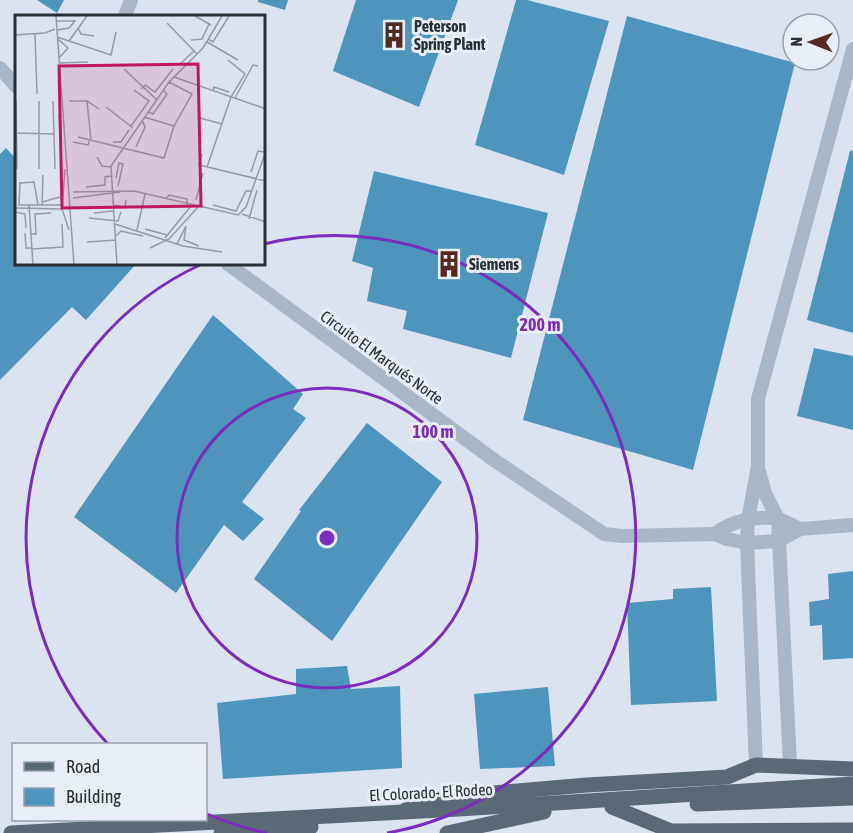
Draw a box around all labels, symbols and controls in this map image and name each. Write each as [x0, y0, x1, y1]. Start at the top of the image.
north arrow [781, 12, 841, 72]
inset map [15, 15, 266, 266]
place label: Peterson Spring Plant [414, 17, 486, 53]
building icon: Peterson Spring Plant [379, 20, 409, 50]
text: N [787, 37, 805, 47]
building icon: Siemens [434, 249, 464, 279]
place label: Siemens [469, 255, 519, 273]
street label: Circuito El Marqués Norte [317, 307, 447, 408]
text: 200 m [520, 314, 560, 335]
text: 100 m [413, 421, 453, 442]
centre of rings [317, 528, 337, 548]
legend [12, 743, 207, 821]
text: Road [66, 756, 100, 777]
street label: El Colorado- El Rodeo [369, 780, 493, 804]
text: Building [66, 786, 121, 807]

